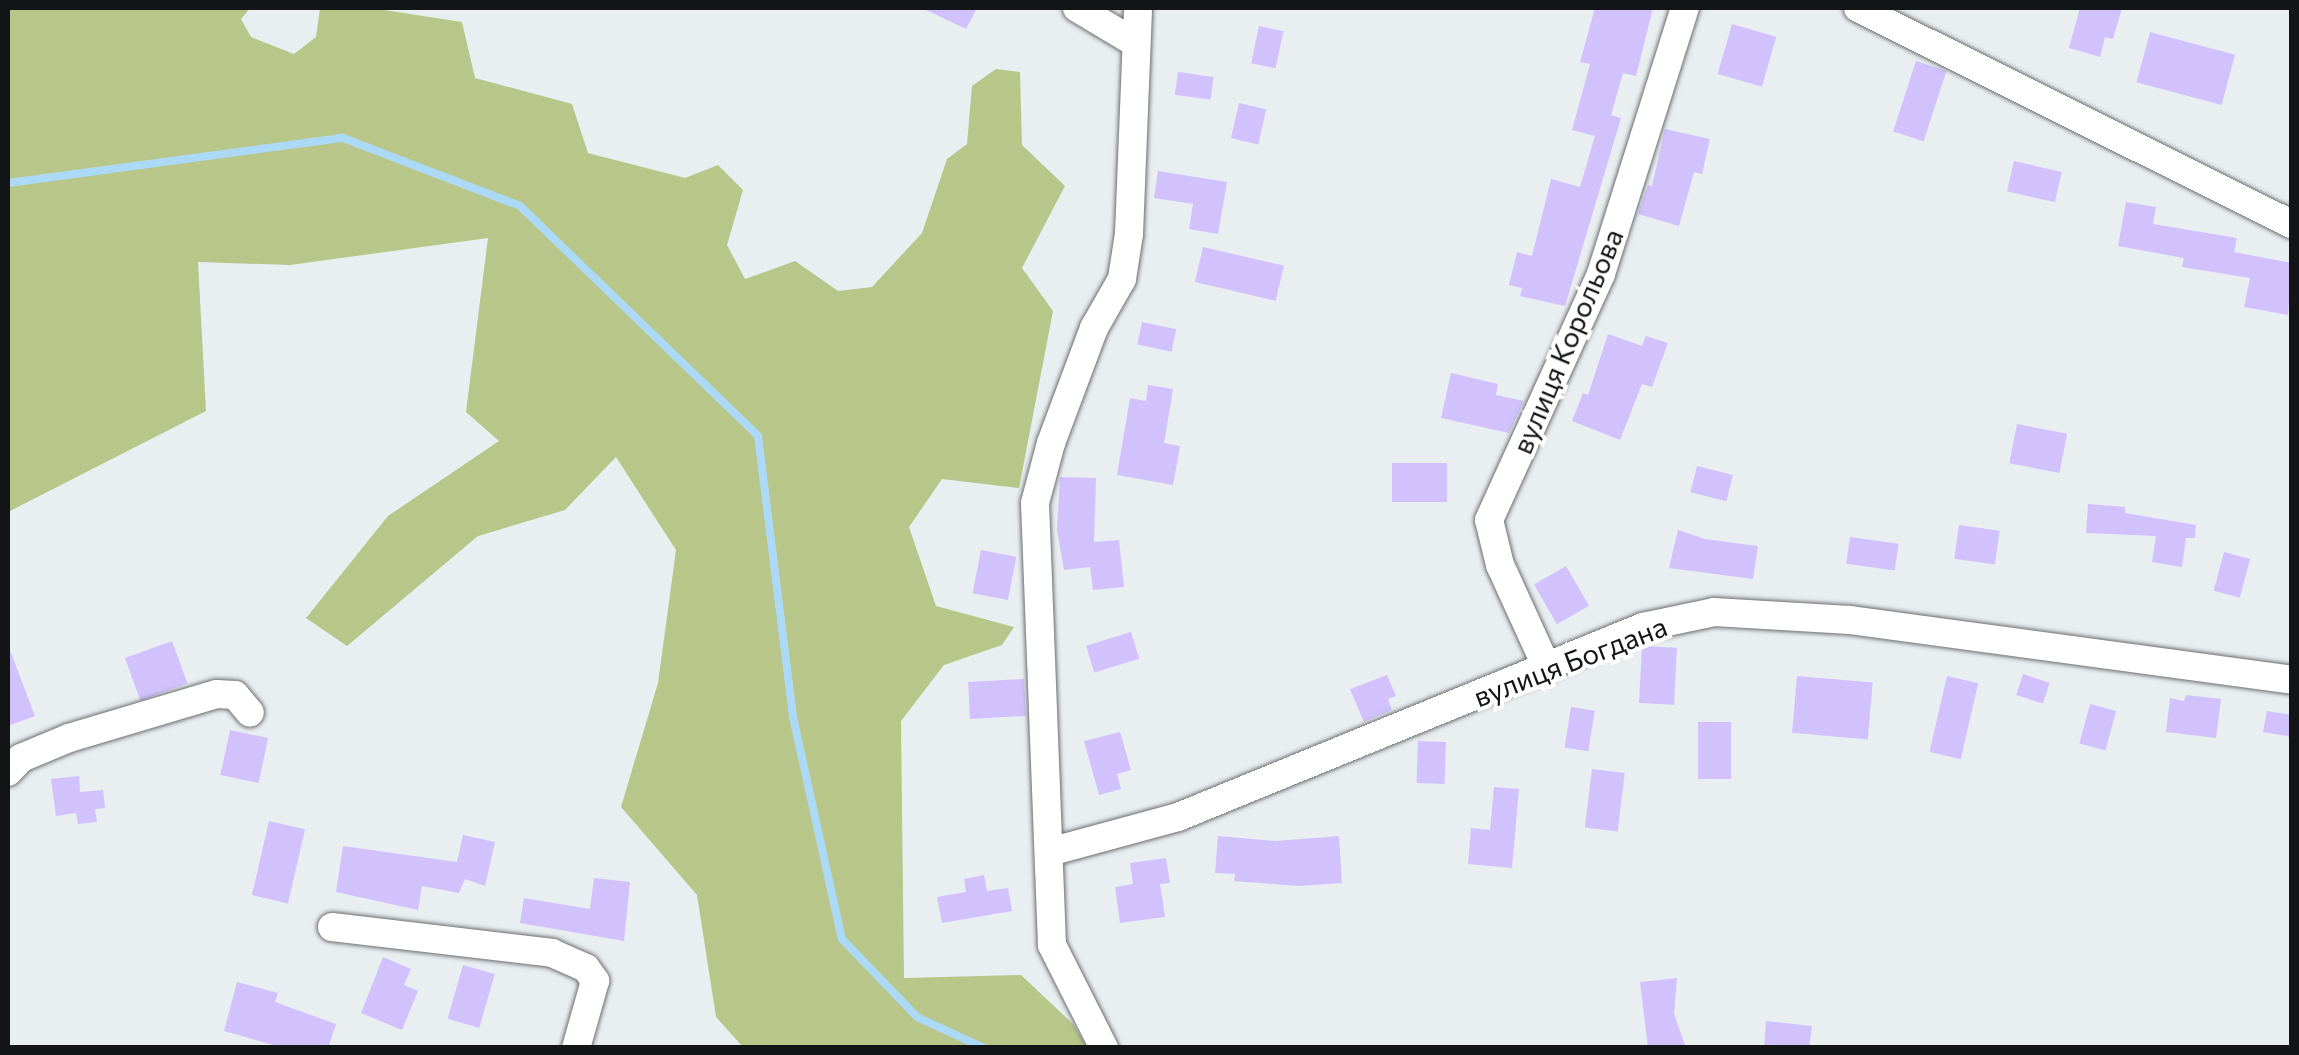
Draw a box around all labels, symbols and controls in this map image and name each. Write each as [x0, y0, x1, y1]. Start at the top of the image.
street label: вулиця Корольова [1504, 224, 1630, 458]
street label: вулиця Богдана [1469, 609, 1671, 713]

